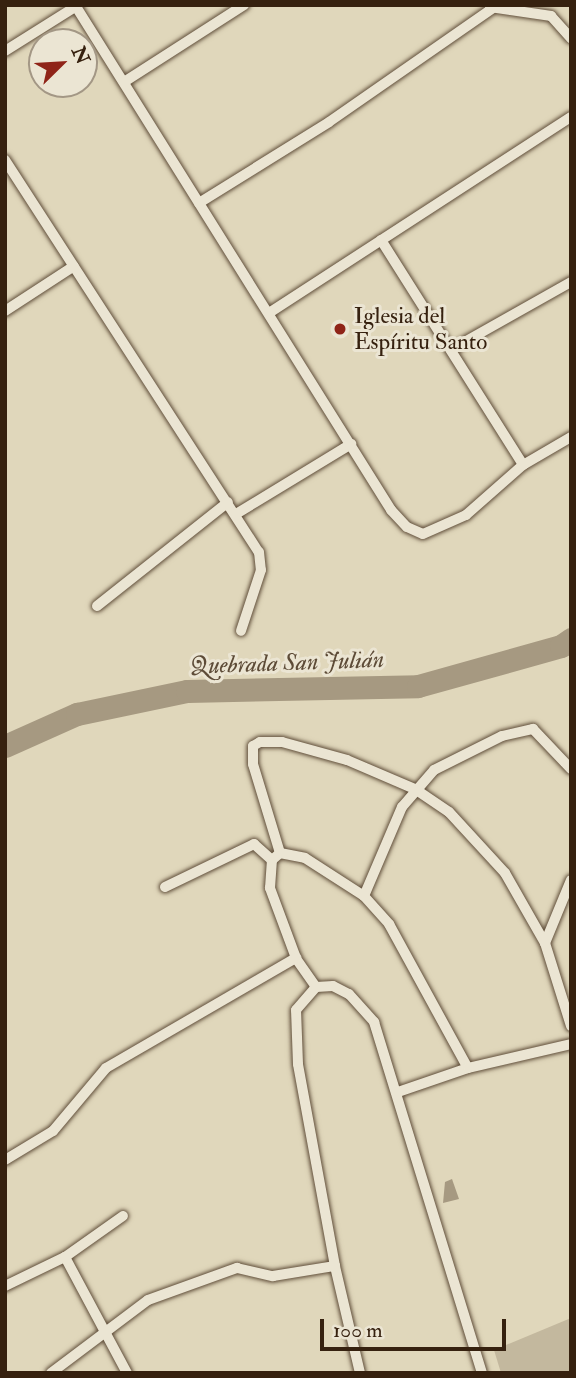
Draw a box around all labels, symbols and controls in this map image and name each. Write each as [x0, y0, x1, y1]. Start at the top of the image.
north arrow [28, 28, 98, 98]
text: N [66, 43, 95, 68]
place label: Iglesia del Espíritu Santo [354, 302, 487, 356]
marker: Iglesia del Espíritu Santo [332, 321, 348, 337]
water label: Quebrada San Julián [189, 645, 385, 681]
scale bar [324, 1304, 510, 1348]
text: 100 m [333, 1317, 383, 1344]

